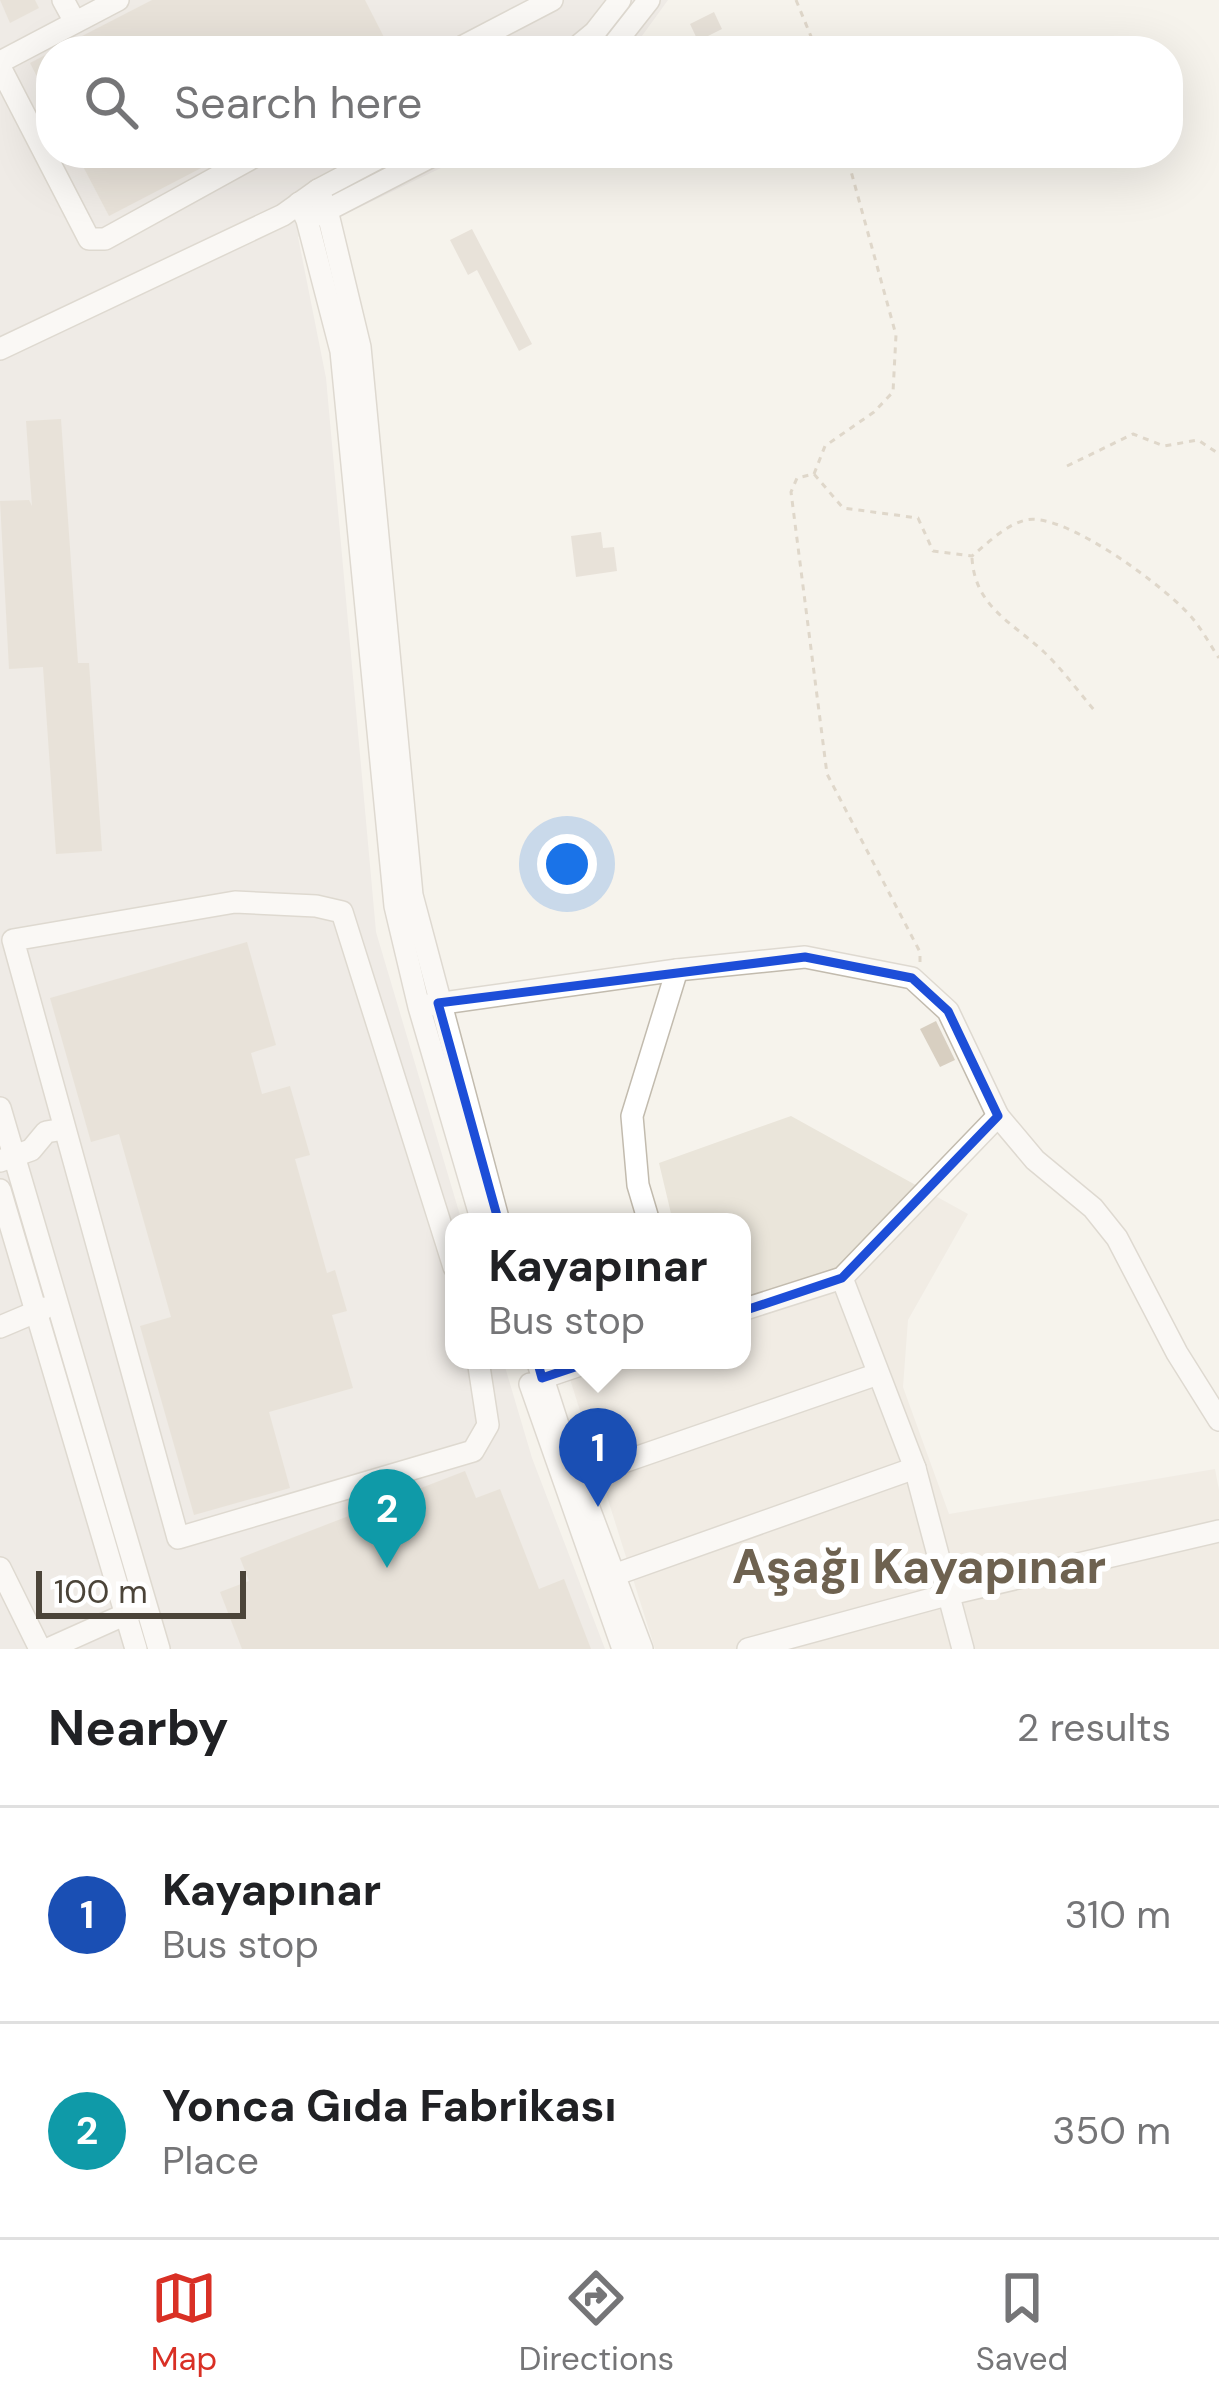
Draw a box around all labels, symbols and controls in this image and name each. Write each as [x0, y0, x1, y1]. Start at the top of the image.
search box [36, 36, 1183, 168]
icon: search [78, 69, 144, 135]
text: Search here [174, 73, 422, 132]
your location [537, 834, 597, 894]
popup [445, 1213, 751, 1369]
text: Kayapınar [488, 1236, 708, 1295]
text: Bus stop [488, 1295, 645, 1346]
pin: 1 [559, 1408, 637, 1507]
pin: 2 [348, 1469, 426, 1568]
district label: Aşağı Kayapınar [732, 1535, 1106, 1598]
scale bar [36, 1565, 246, 1618]
text: 100 m [54, 1570, 148, 1613]
text: Nearby [48, 1694, 229, 1761]
text: 2 results [1017, 1702, 1171, 1753]
text: Kayapınar [162, 1860, 381, 1919]
text: 1 [80, 1889, 94, 1940]
text: 310 m [1065, 1889, 1171, 1940]
text: Bus stop [162, 1919, 319, 1970]
text: Yonca Gıda Fabrikası [162, 2076, 617, 2135]
text: 2 [76, 2105, 98, 2156]
text: 350 m [1052, 2105, 1171, 2156]
text: Place [162, 2135, 259, 2186]
tab: Map [151, 2265, 217, 2380]
tab: Directions [519, 2265, 674, 2380]
tab: Saved [976, 2265, 1068, 2380]

